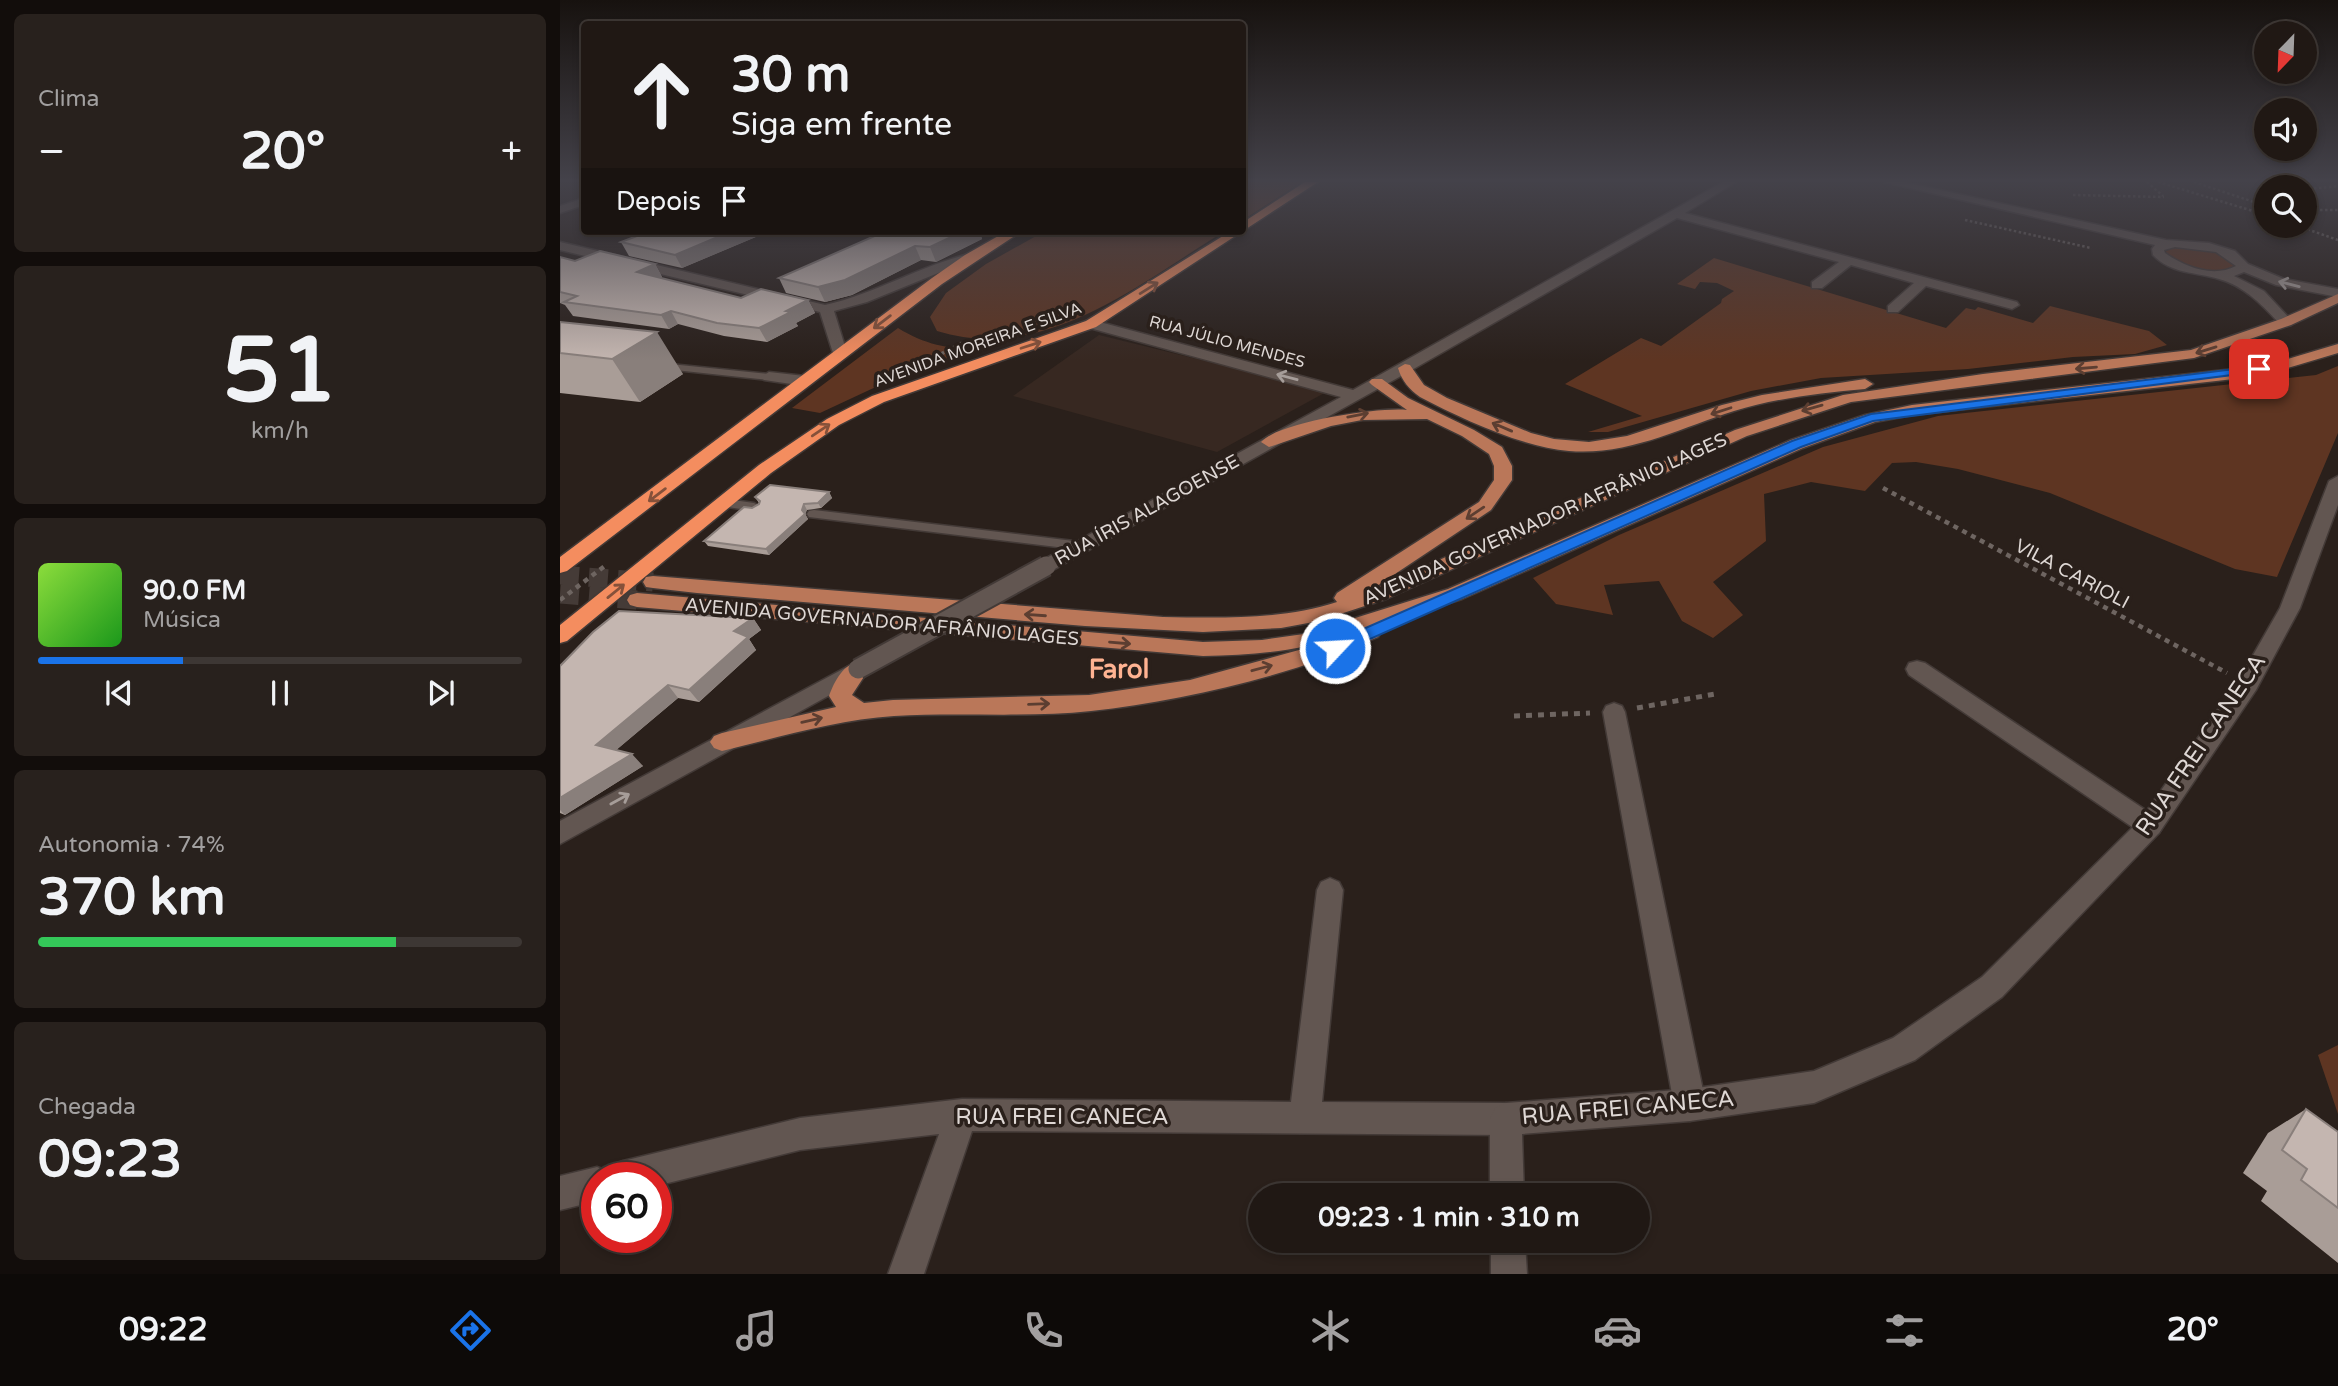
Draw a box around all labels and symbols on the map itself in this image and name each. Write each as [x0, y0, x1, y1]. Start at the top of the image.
north arrow [2254, 21, 2317, 84]
one-way arrow [2278, 277, 2301, 290]
one-way arrow [1139, 280, 1158, 295]
street label: AVENIDA MOREIRA E SILVA [871, 298, 1085, 392]
street label: RUA JÚLIO MENDES [1147, 312, 1307, 372]
one-way arrow [873, 314, 892, 329]
one-way arrow [1020, 338, 1042, 351]
pin [2229, 339, 2289, 399]
one-way arrow [2195, 345, 2217, 358]
one-way arrow [2075, 362, 2097, 375]
one-way arrow [1276, 370, 1299, 383]
one-way arrow [1802, 403, 1824, 416]
one-way arrow [1711, 406, 1733, 418]
one-way arrow [1346, 408, 1369, 421]
one-way arrow [1492, 420, 1514, 433]
one-way arrow [811, 423, 830, 437]
street label: AVENIDA GOVERNADOR AFRÂNIO LAGES [1360, 429, 1730, 609]
street label: RUA ÍRIS ALAGOENSE [1051, 449, 1243, 570]
one-way arrow [649, 487, 667, 502]
one-way arrow [1466, 506, 1485, 520]
street label: VILA CARIOLI [2011, 535, 2133, 613]
one-way arrow [607, 583, 625, 598]
street label: AVENIDA GOVERNADOR AFRÂNIO LAGES [684, 594, 1080, 650]
one-way arrow [1025, 608, 1047, 621]
position arrow [1298, 611, 1372, 685]
one-way arrow [1108, 637, 1130, 650]
street label: RUA FREI CANECA [2130, 649, 2272, 841]
district label: Farol [1089, 654, 1149, 685]
one-way arrow [1251, 661, 1273, 674]
one-way arrow [1027, 697, 1050, 711]
one-way arrow [800, 713, 823, 727]
one-way arrow [609, 792, 629, 806]
street label: RUA FREI CANECA [1521, 1085, 1735, 1131]
street label: RUA FREI CANECA [955, 1103, 1169, 1131]
speed limit sign: 60 [581, 1162, 672, 1253]

